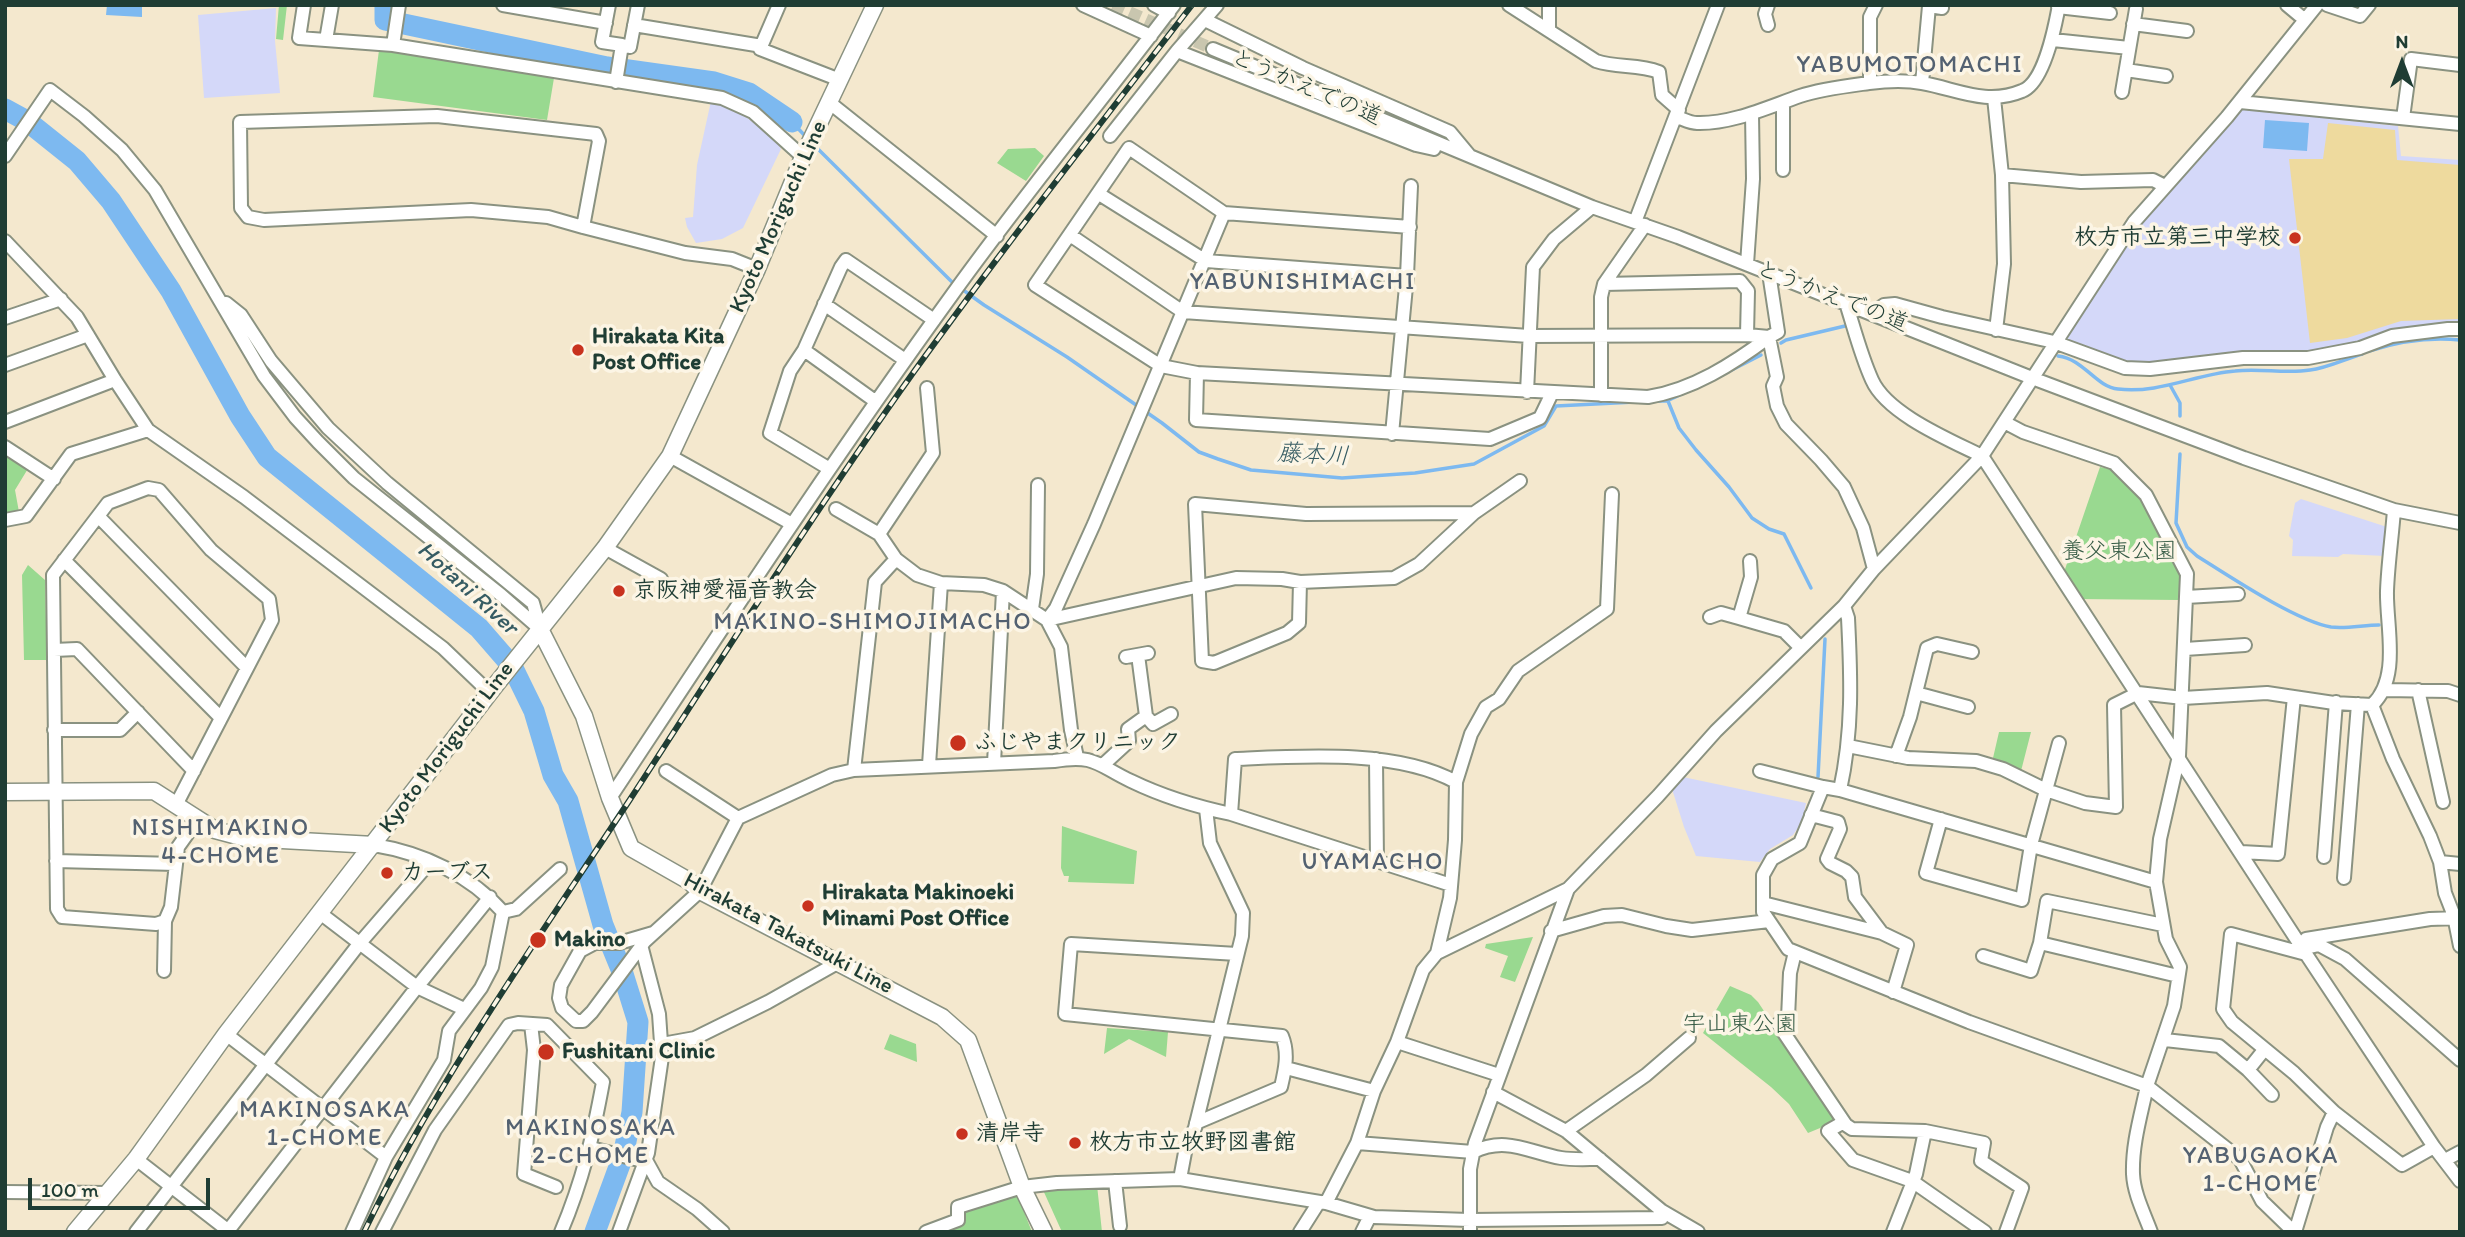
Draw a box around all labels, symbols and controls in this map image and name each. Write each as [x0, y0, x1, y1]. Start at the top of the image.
north arrow [2367, 28, 2437, 98]
text: N [2396, 30, 2408, 53]
street label: とうかえでの道 [1227, 44, 1385, 132]
district label: YABUMOTOMACHI [1798, 52, 2022, 80]
street label: Kyoto Moriguchi Line [724, 117, 834, 317]
place label: 枚方市立第三中学校 [2074, 224, 2281, 252]
marker: 枚方市立第三中学校 [2287, 230, 2303, 246]
street label: とうかえでの道 [1752, 255, 1912, 339]
district label: YABUNISHIMACHI [1192, 269, 1414, 297]
place label: Hirakata Kita Post Office [592, 323, 724, 377]
marker: Hirakata Kita Post Office [570, 342, 586, 358]
water label: 藤本川 [1276, 440, 1350, 472]
water label: Hotani River [411, 536, 523, 642]
park label: 養父東公園 [2062, 538, 2176, 566]
place label: 京阪神愛福音教会 [633, 577, 817, 605]
marker: 京阪神愛福音教会 [611, 583, 627, 599]
district label: MAKINO-SHIMOJIMACHO [717, 609, 1029, 637]
street label: Kyoto Moriguchi Line [374, 657, 520, 839]
place label: ふじやまクリニック [974, 729, 1181, 757]
marker: ふじやまクリニック [948, 733, 968, 753]
district label: NISHIMAKINO 4-CHOME [135, 815, 307, 871]
district label: UYAMACHO [1301, 849, 1445, 877]
place label: カーブス [401, 859, 493, 887]
marker: カーブス [379, 865, 395, 881]
street label: Hirakata Takatsuki Line [678, 867, 898, 1001]
place label: Hirakata Makinoeki Minami Post Office [822, 879, 1014, 933]
marker: Hirakata Makinoeki Minami Post Office [800, 898, 816, 914]
place label: Makino [554, 926, 626, 954]
marker: Makino [528, 930, 548, 950]
park label: 宇山東公園 [1683, 1011, 1797, 1039]
place label: Fushitani Clinic [562, 1038, 715, 1066]
marker: Fushitani Clinic [536, 1042, 556, 1062]
district label: MAKINOSAKA 1-CHOME [242, 1097, 408, 1153]
district label: MAKINOSAKA 2-CHOME [508, 1115, 674, 1171]
place label: 清岸寺 [976, 1120, 1045, 1148]
marker: 清岸寺 [954, 1126, 970, 1142]
place label: 枚方市立牧野図書館 [1089, 1129, 1296, 1157]
marker: 枚方市立牧野図書館 [1067, 1135, 1083, 1151]
district label: YABUGAOKA 1-CHOME [2184, 1143, 2338, 1199]
scale bar [32, 1164, 214, 1208]
text: 100 m [41, 1177, 99, 1202]

